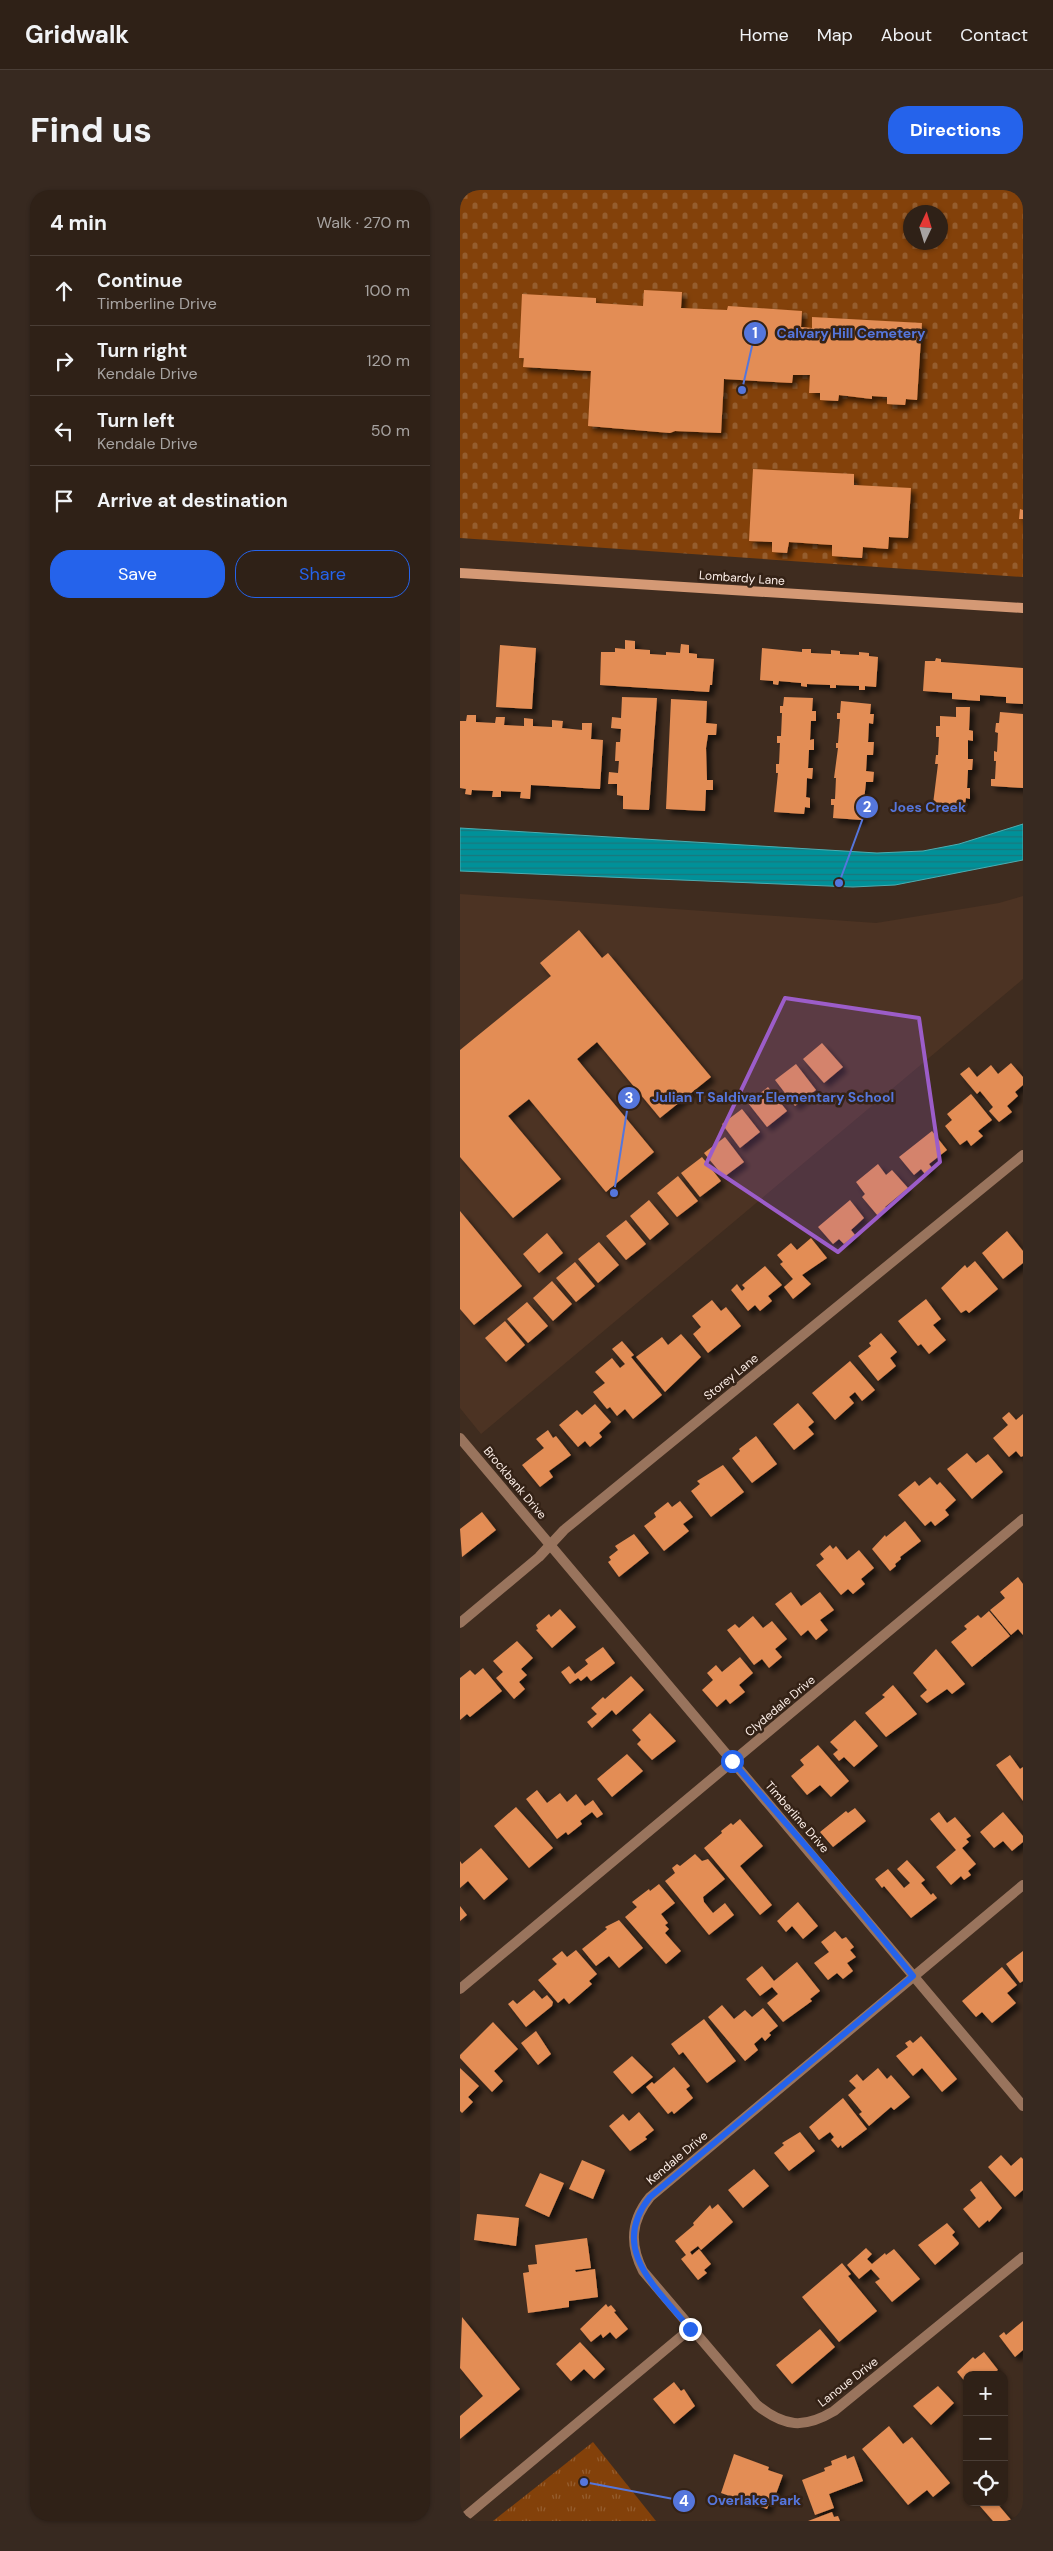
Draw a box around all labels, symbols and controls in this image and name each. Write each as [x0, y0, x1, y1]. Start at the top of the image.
text: Gridwalk [25, 19, 129, 50]
text: Home [739, 23, 789, 47]
text: Map [817, 23, 853, 47]
text: About [881, 23, 932, 47]
text: Contact [960, 23, 1028, 47]
button: Directions [888, 106, 1023, 154]
text: Find us [30, 107, 152, 153]
north arrow [903, 205, 948, 250]
text: 4 min [50, 209, 107, 237]
text: Walk · 270 m [317, 212, 410, 233]
text: Continue [97, 268, 183, 293]
icon: ahead [50, 277, 78, 305]
text: 100 m [365, 280, 410, 301]
text: Timberline Drive [97, 293, 217, 314]
callout: Calvary Hill Cemetery [742, 318, 936, 347]
text: 1 [752, 323, 758, 343]
text: Calvary Hill Cemetery [777, 324, 926, 342]
text: Turn right [97, 338, 187, 363]
icon: right [50, 347, 78, 375]
text: 120 m [366, 350, 410, 371]
text: Kendale Drive [97, 363, 198, 384]
text: Turn left [97, 408, 175, 433]
icon: left [50, 417, 78, 445]
text: 50 m [371, 420, 410, 441]
text: Kendale Drive [97, 433, 198, 454]
icon: arrive [50, 487, 78, 515]
text: Arrive at destination [97, 488, 288, 513]
button: Save [50, 550, 225, 598]
button: Share [235, 550, 410, 598]
street label: Lombardy Lane [699, 567, 786, 589]
callout: Joes Creek [855, 793, 976, 822]
text: 2 [863, 797, 872, 817]
text: Joes Creek [890, 798, 966, 816]
callout: Julian T Saldivar Elementary School [617, 1083, 904, 1112]
text: 3 [624, 1088, 634, 1108]
text: Julian T Saldivar Elementary School [652, 1088, 894, 1106]
street label: Storey Lane [700, 1350, 762, 1404]
street label: Brockbank Drive [480, 1443, 550, 1523]
street label: Clydedale Drive [742, 1672, 819, 1740]
route start [721, 1750, 744, 1773]
street label: Timberline Drive [761, 1778, 833, 1856]
street label: Kendale Drive [643, 2127, 711, 2188]
route end [679, 2318, 702, 2341]
street label: Lanoue Drive [815, 2353, 881, 2411]
map controls [963, 2371, 1008, 2506]
button: + [963, 2371, 1008, 2416]
button: − [963, 2416, 1008, 2461]
button: locate [963, 2461, 1008, 2506]
callout: Overlake Park [672, 2486, 811, 2515]
text: 4 [679, 2491, 689, 2511]
text: Overlake Park [707, 2491, 801, 2509]

